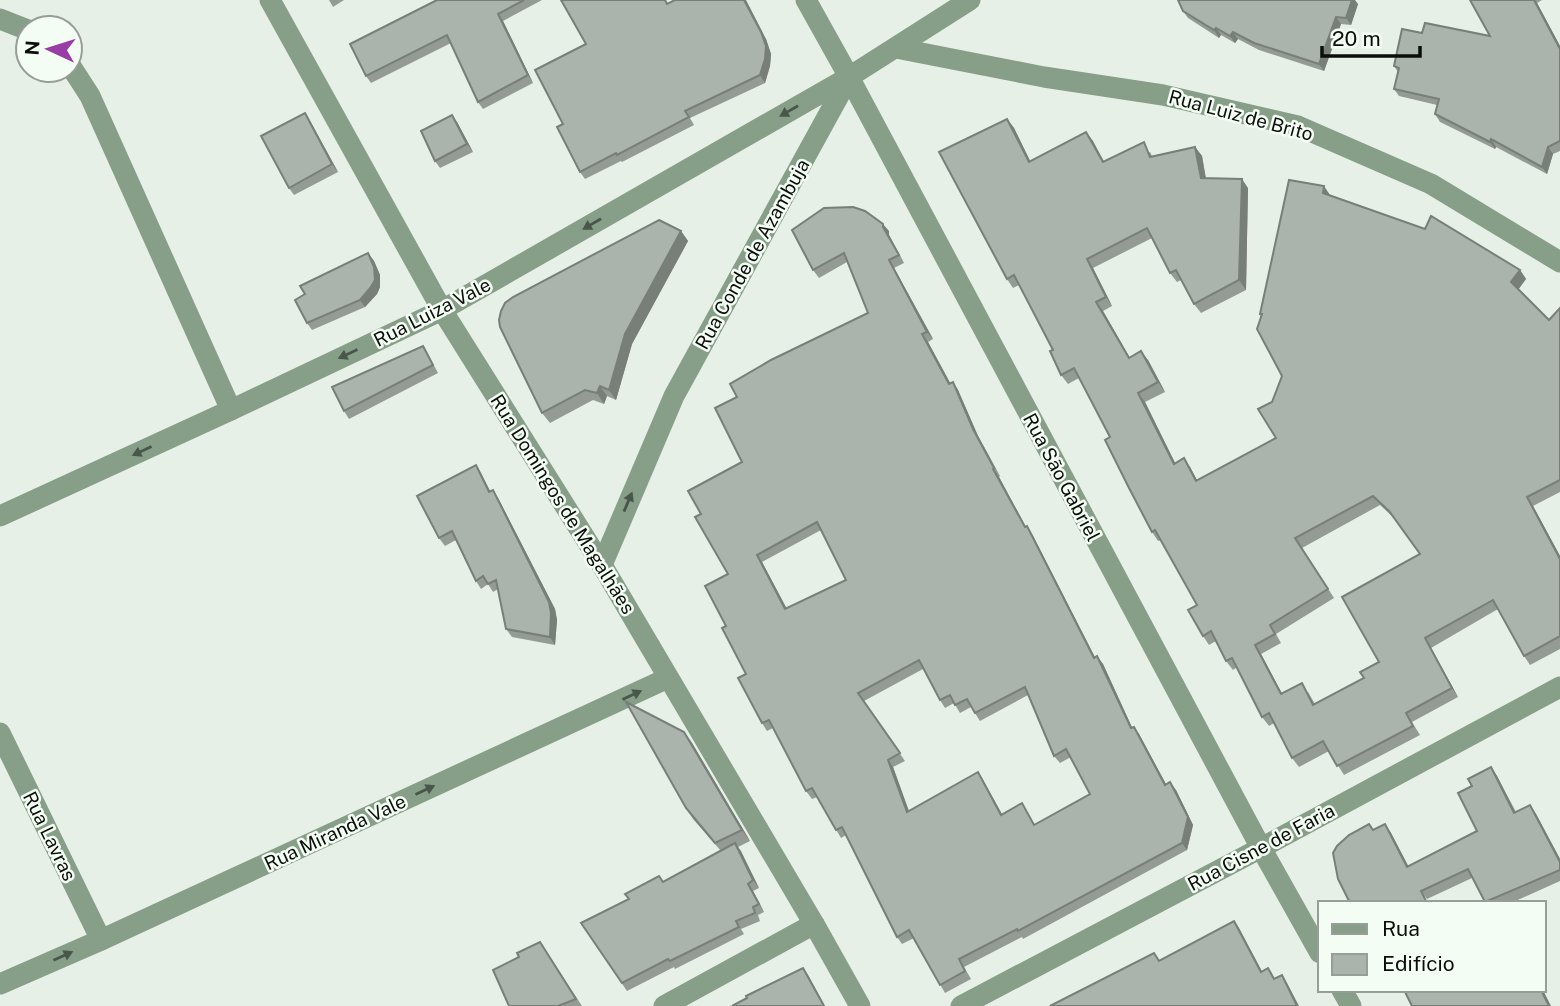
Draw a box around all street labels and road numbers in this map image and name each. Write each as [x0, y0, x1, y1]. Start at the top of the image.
street label: Rua Luiz de Brito [1166, 85, 1316, 145]
street label: Rua Conde de Azambuja [690, 155, 814, 353]
street label: Rua Luiza Vale [370, 273, 494, 351]
street label: Rua Domingos de Magalhães [486, 390, 640, 618]
street label: Rua São Gabriel [1019, 409, 1105, 545]
street label: Rua Lavras [19, 788, 81, 884]
street label: Rua Miranda Vale [261, 790, 409, 874]
street label: Rua Cisne de Faria [1184, 799, 1338, 895]

